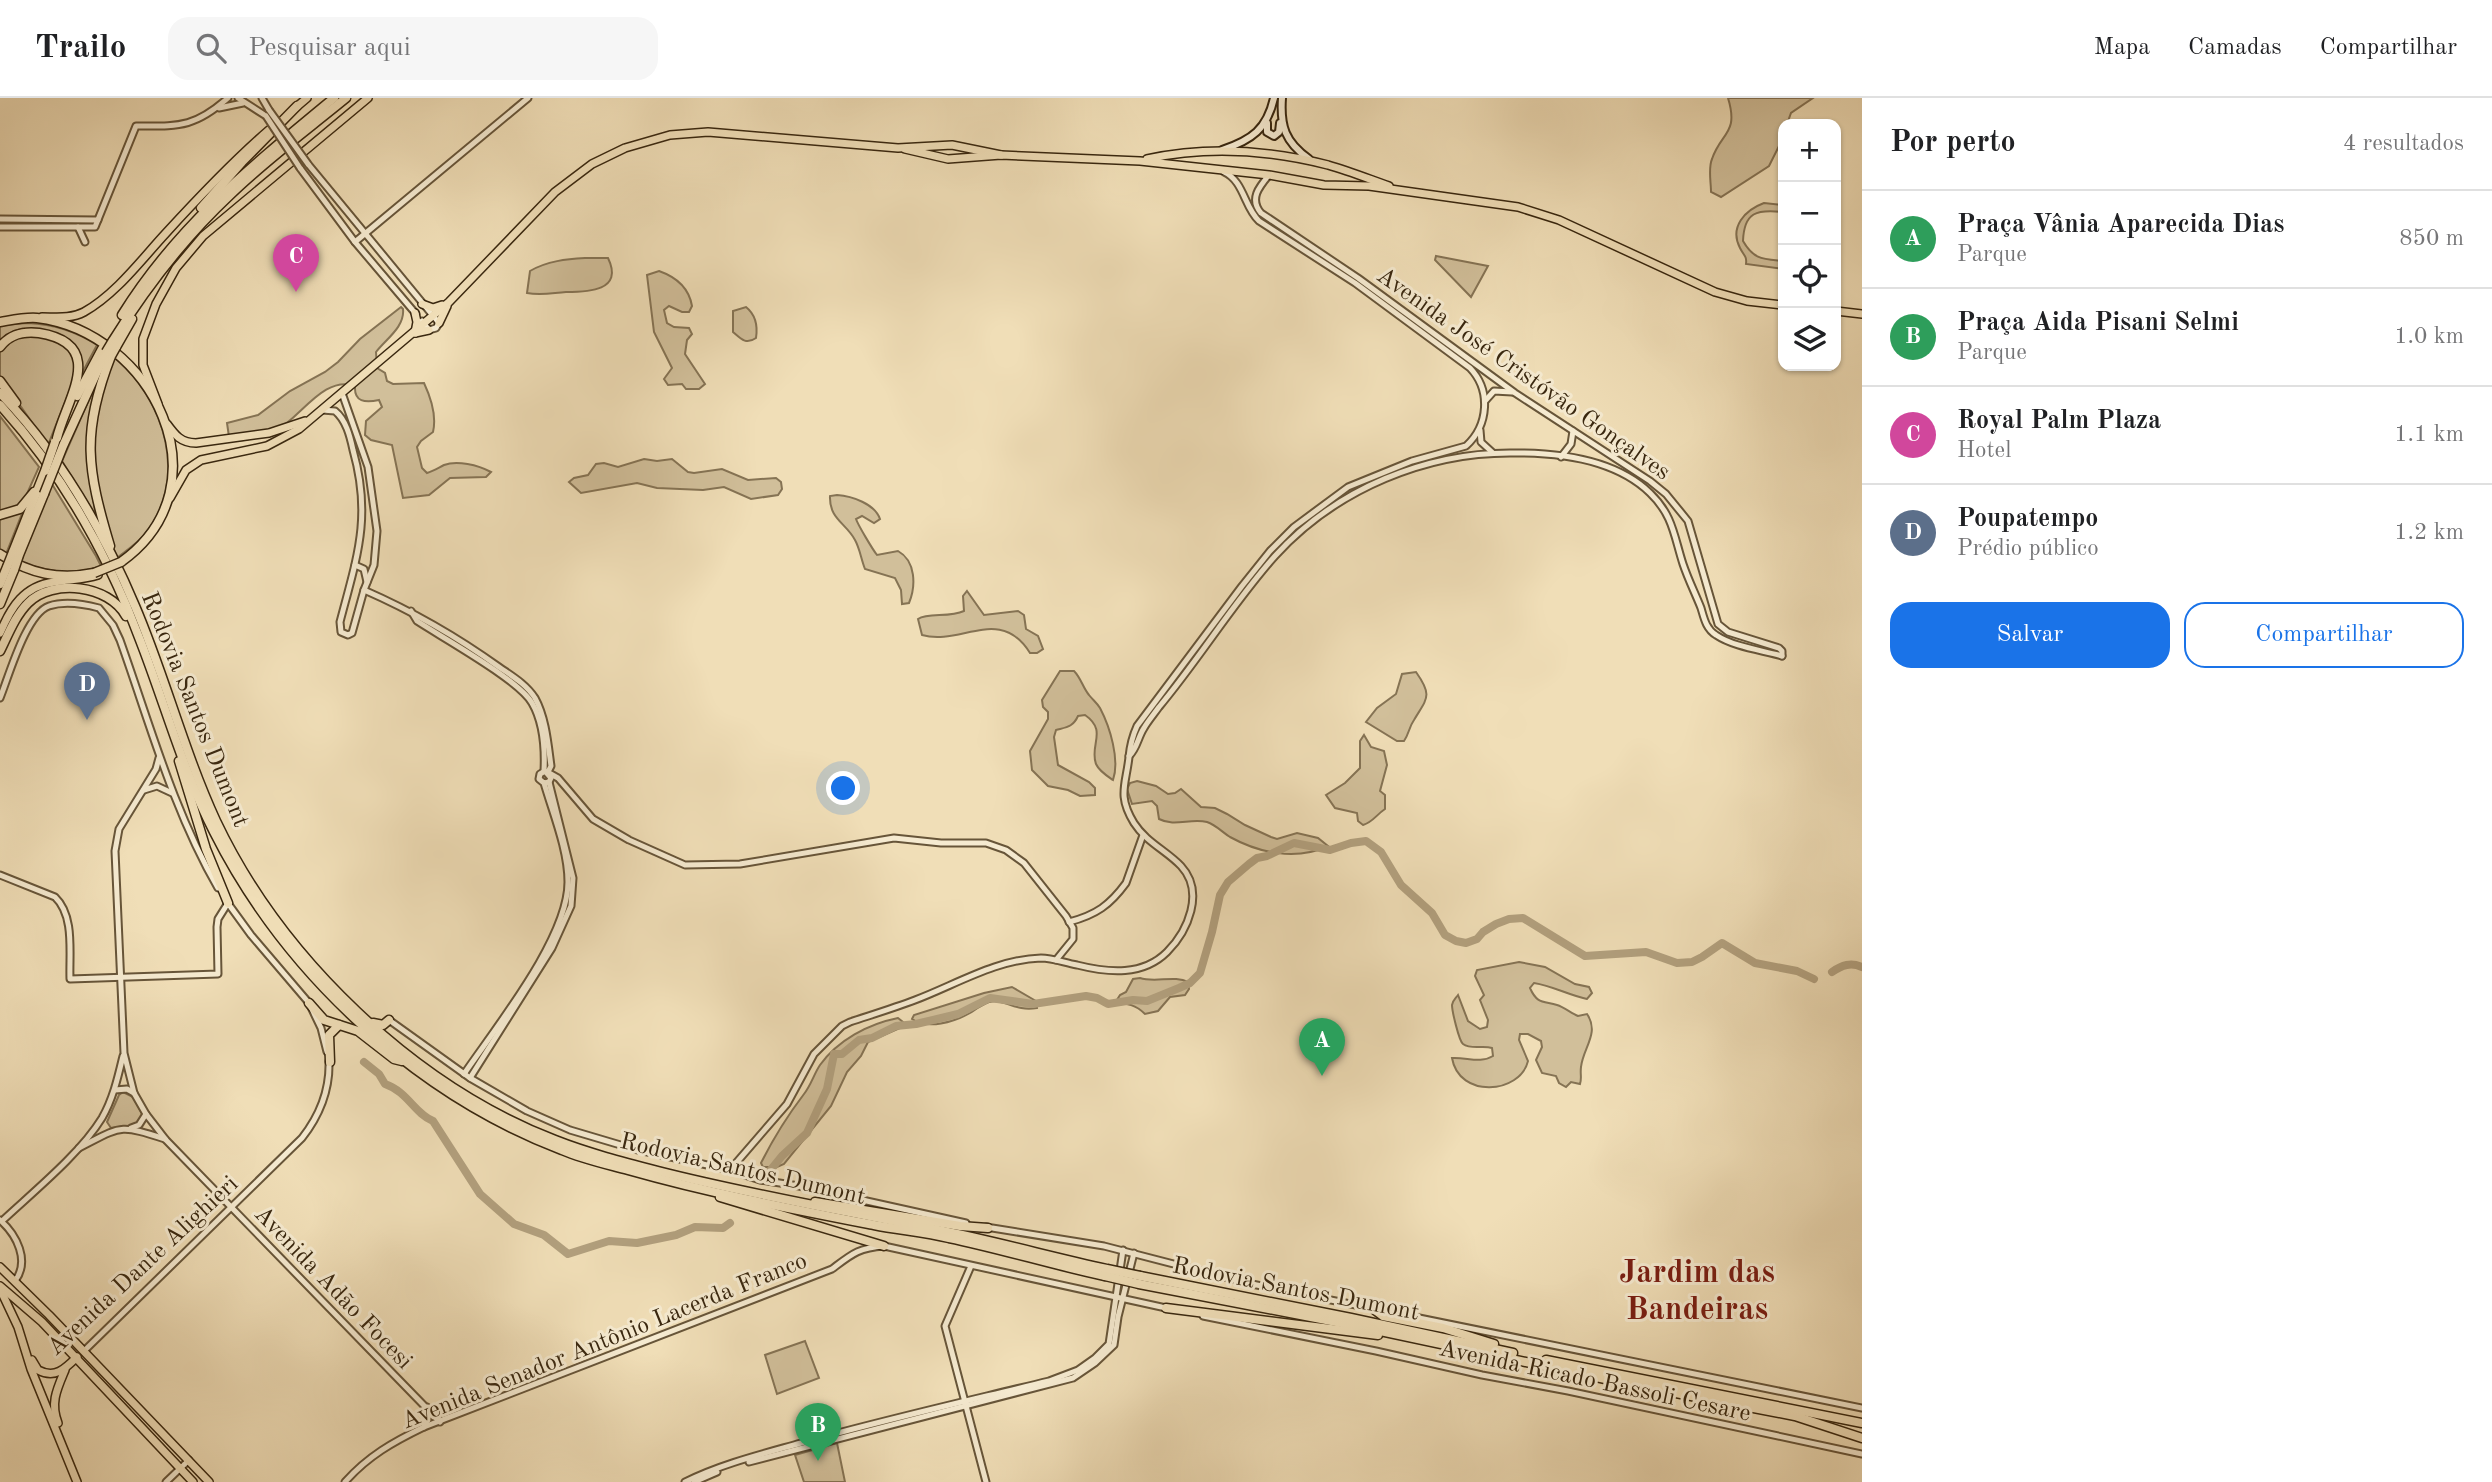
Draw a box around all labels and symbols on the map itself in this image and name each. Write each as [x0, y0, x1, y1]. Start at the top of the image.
pin: C [273, 234, 319, 292]
street label: Avenida José Cristóvão Gonçalves [1372, 264, 1674, 485]
street label: Rodovia Santos Dumont [136, 589, 252, 831]
pin: D [64, 662, 110, 720]
your location [826, 771, 860, 805]
pin: A [1299, 1018, 1345, 1076]
street label: Rodovia Santos Dumont [617, 1130, 868, 1210]
street label: Avenida Dante Alighieri [43, 1172, 243, 1361]
street label: Avenida Adão Focesi [249, 1202, 416, 1374]
street label: Avenida Senador Antônio Lacerda Franco [399, 1249, 811, 1434]
street label: Rodovia Santos Dumont [1170, 1254, 1421, 1326]
district label: Jardim das Bandeiras [1619, 1258, 1775, 1327]
street label: Avenida Ricado Bassoli Cesare [1436, 1337, 1753, 1427]
pin: B [795, 1403, 841, 1461]

